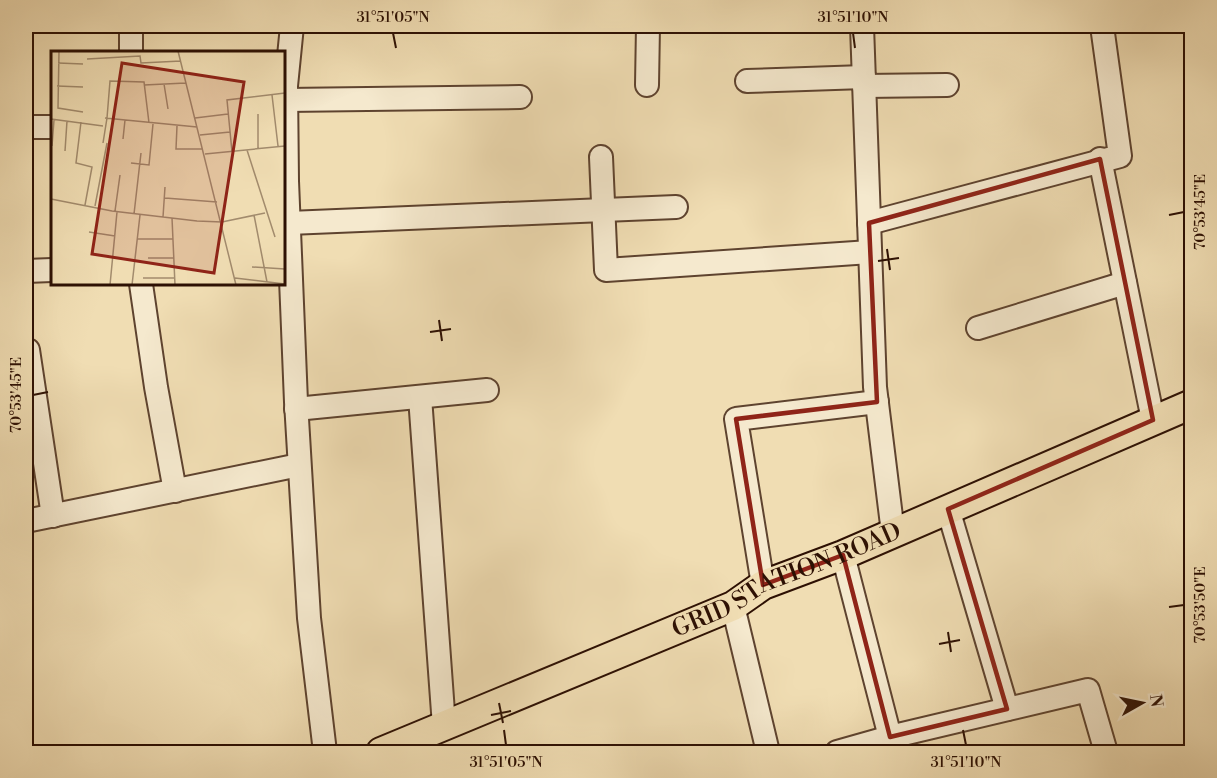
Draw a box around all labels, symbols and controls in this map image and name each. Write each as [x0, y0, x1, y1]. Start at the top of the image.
text: 31°51'05"N [356, 8, 430, 27]
text: 31°51'10"N [818, 8, 888, 27]
inset map [51, 51, 285, 285]
text: 70°53'45"E [1191, 174, 1210, 250]
text: 70°53'45"E [7, 357, 26, 433]
street label: GRID STATION ROAD [668, 516, 906, 645]
text: 70°53'50"E [1191, 567, 1210, 644]
north arrow [1112, 673, 1172, 733]
text: N [1145, 693, 1167, 709]
text: 31°51'05"N [469, 753, 543, 772]
text: 31°51'10"N [931, 753, 1001, 772]

